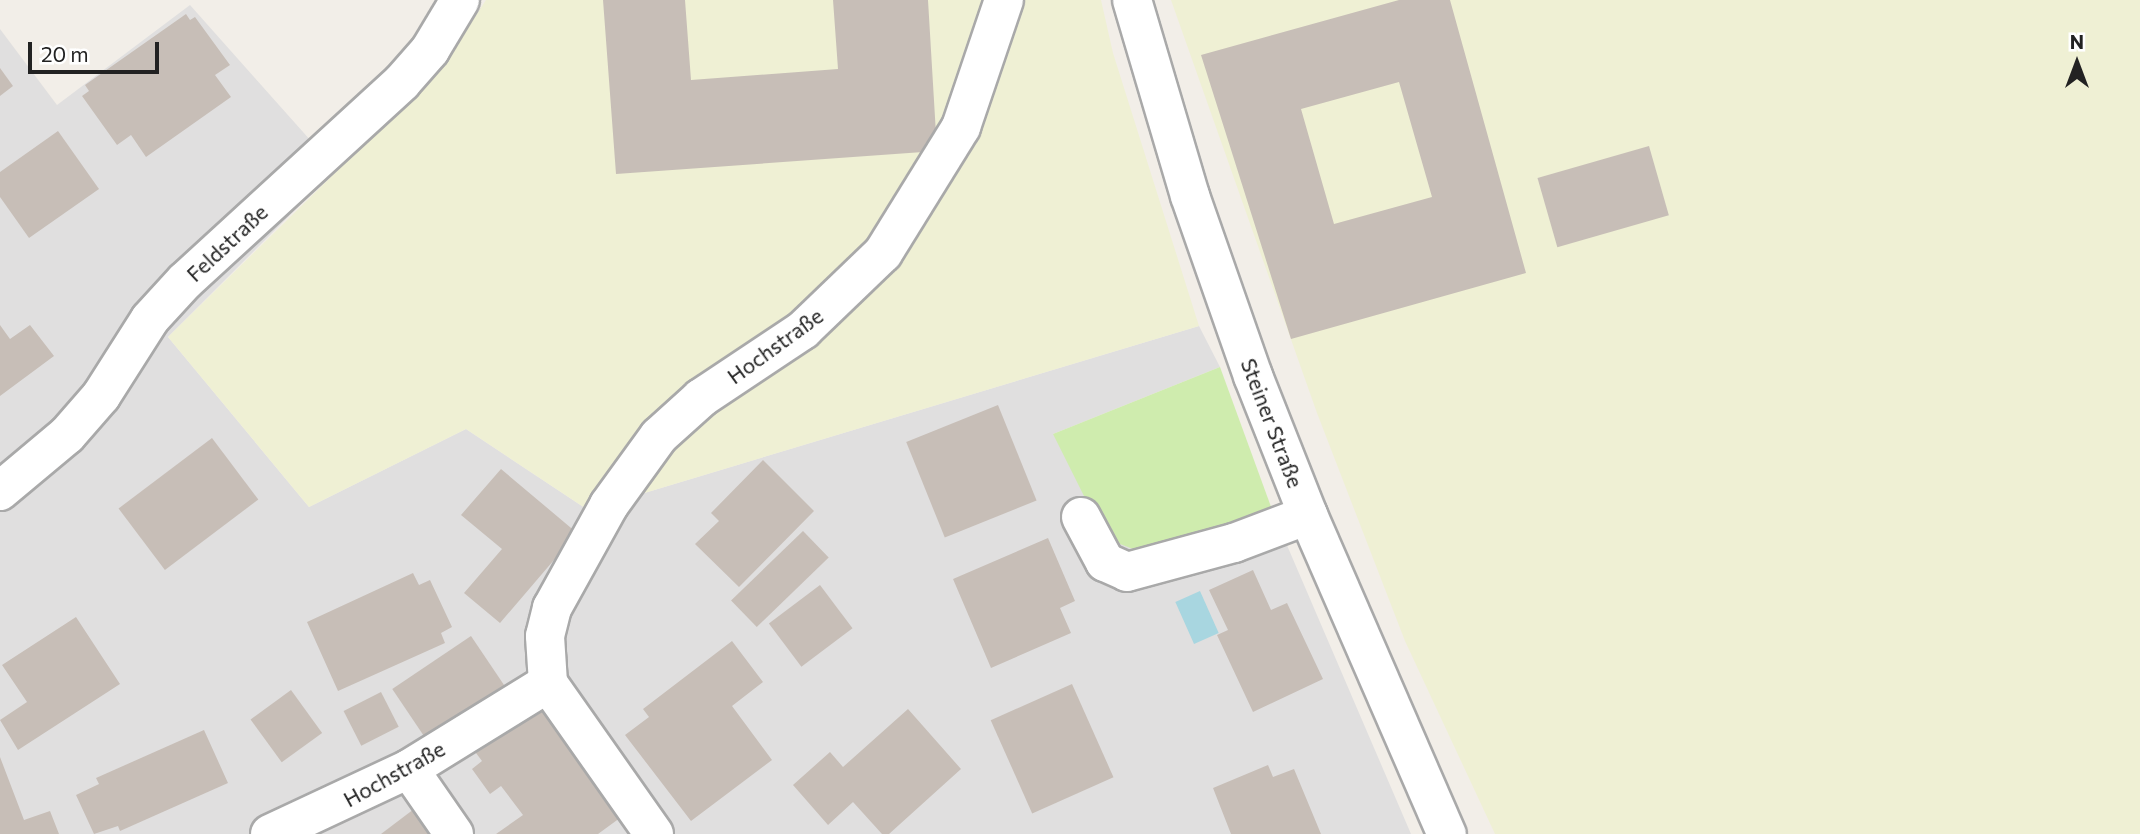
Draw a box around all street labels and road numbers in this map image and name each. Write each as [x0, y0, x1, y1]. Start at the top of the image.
street label: Feldstraße [181, 199, 273, 287]
street label: Hochstraße [722, 303, 828, 389]
street label: Steiner Straße [1236, 355, 1308, 491]
street label: Hochstraße [339, 736, 449, 812]

